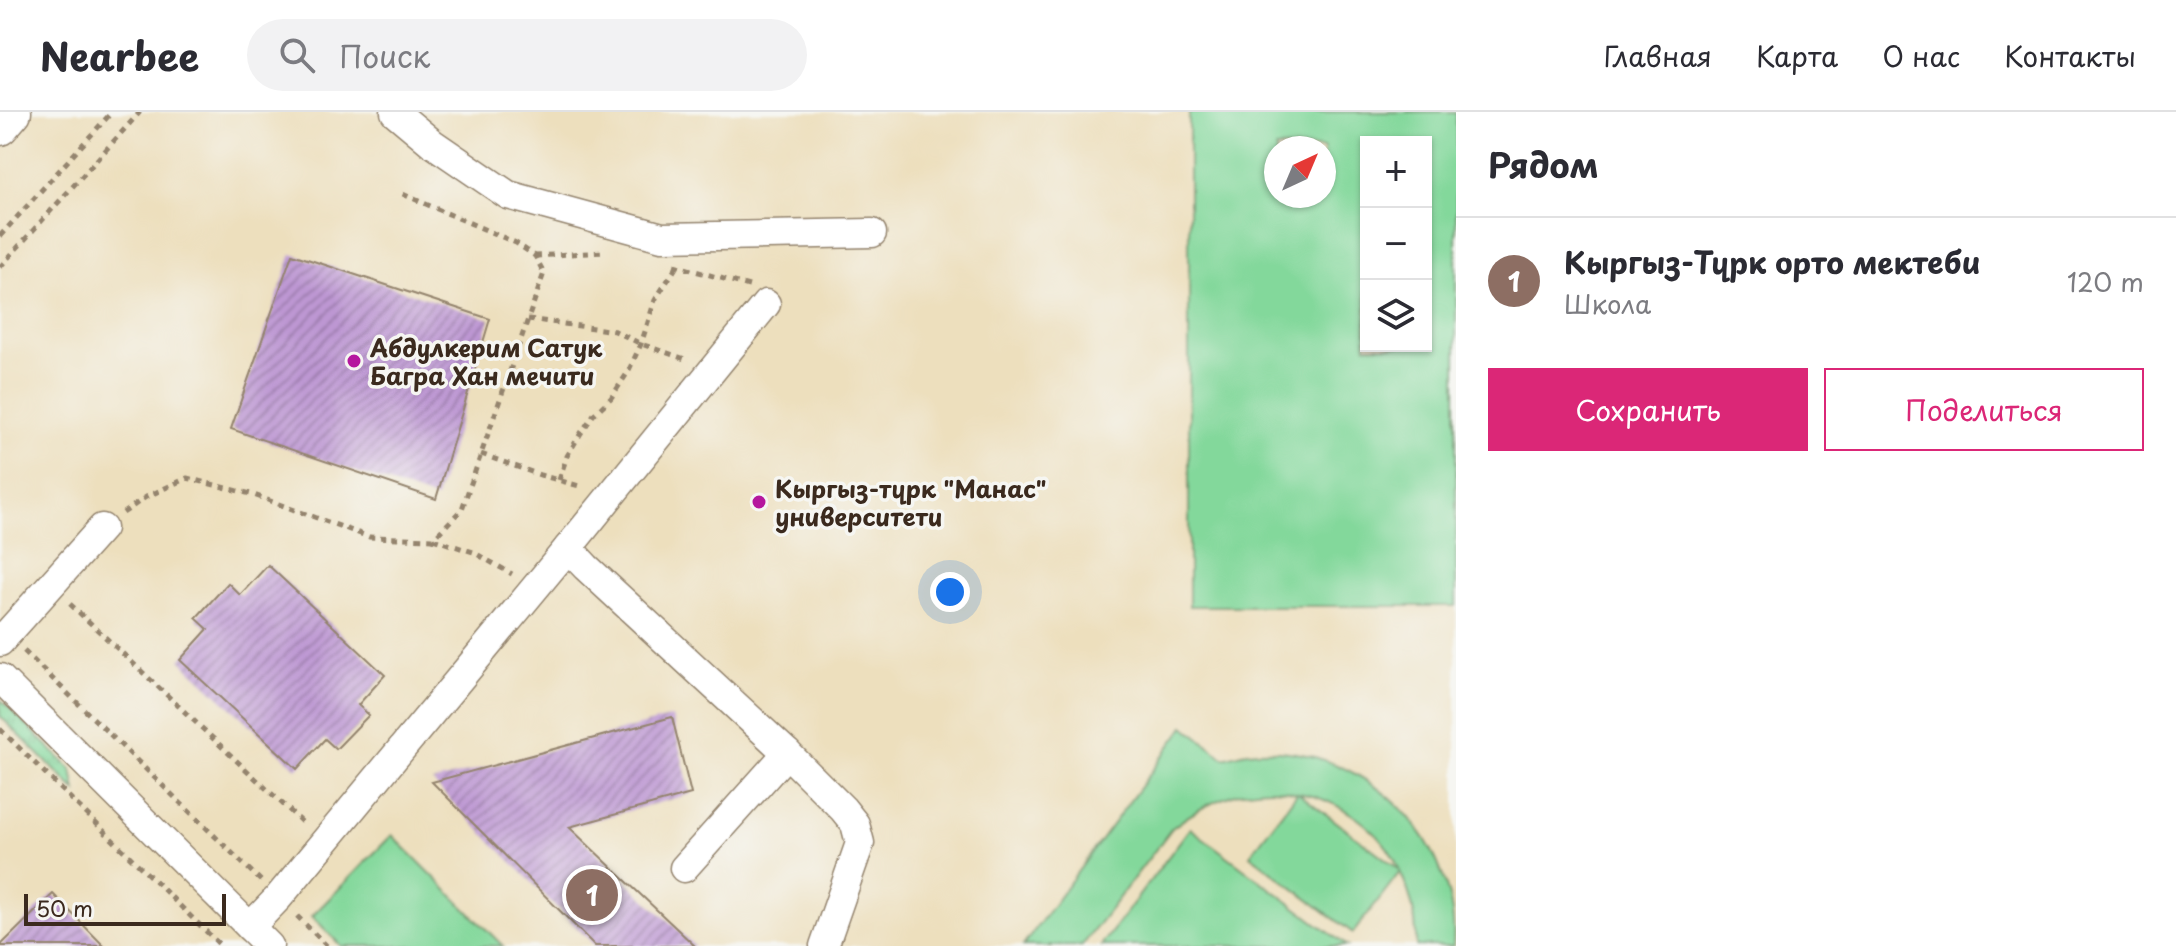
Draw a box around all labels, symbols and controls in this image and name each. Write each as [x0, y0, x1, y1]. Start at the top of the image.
search box [247, 19, 807, 91]
text: Nearbee [40, 27, 199, 84]
icon: search [275, 33, 319, 77]
text: Поиск [339, 33, 430, 78]
text: Главная [1604, 34, 1712, 77]
text: Карта [1756, 34, 1838, 77]
text: О нас [1882, 34, 1960, 77]
text: Контакты [2004, 34, 2136, 77]
north arrow [1264, 136, 1336, 208]
map controls [1360, 136, 1432, 352]
button: + [1360, 136, 1432, 208]
text: Рядом [1488, 138, 1599, 190]
button: − [1360, 208, 1432, 280]
text: Кыргыз-Түрк орто мектеби [1564, 239, 1980, 284]
text: 1 [1508, 262, 1520, 301]
text: 120 m [2067, 262, 2144, 301]
button: layers [1360, 280, 1432, 352]
text: Школа [1564, 284, 1651, 323]
place label: Абдулкерим Сатук Багра Хан мечити [369, 329, 603, 393]
marker: Абдулкерим Сатук Багра Хан мечити [345, 352, 363, 370]
button: Сохранить [1488, 368, 1808, 451]
button: Поделиться [1824, 368, 2144, 451]
place label: Кыргыз-түрк "Манас" университети [775, 470, 1046, 534]
marker: Кыргыз-түрк "Манас" университети [750, 493, 768, 511]
your location [930, 572, 970, 612]
pin: 1 [566, 865, 618, 925]
scale bar [24, 890, 226, 926]
text: 50 m [36, 891, 93, 924]

